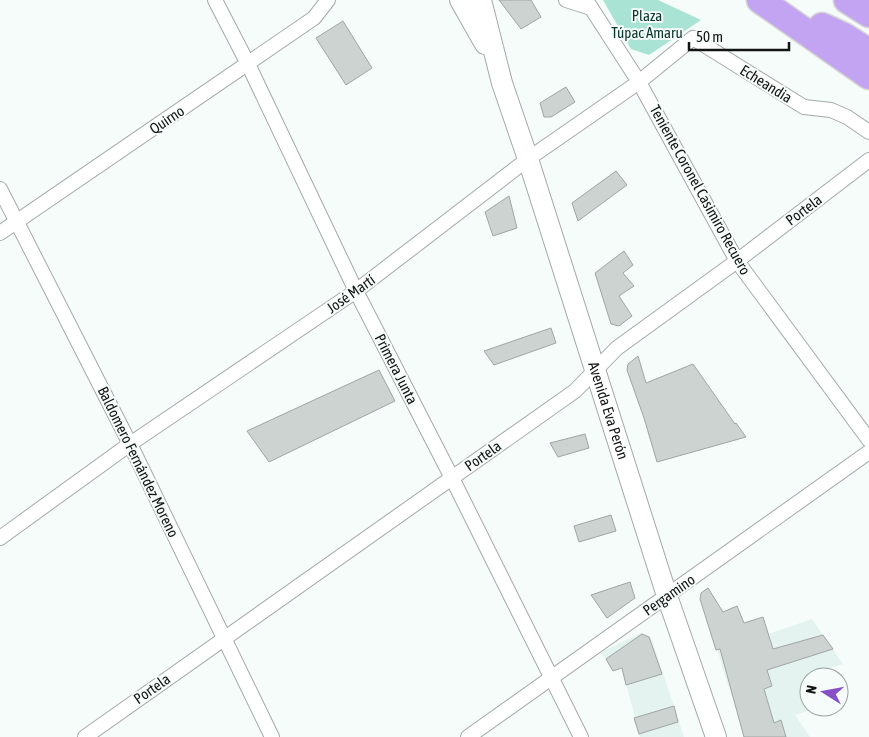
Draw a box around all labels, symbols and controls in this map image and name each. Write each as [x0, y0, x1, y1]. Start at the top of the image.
park label: Plaza Túpac Amaru [611, 7, 683, 41]
scale bar [689, 20, 789, 52]
text: 50 m [696, 28, 723, 45]
street label: Echeandia [737, 61, 795, 106]
street label: Quirno [146, 102, 187, 137]
street label: Teniente Coronel Casimiro Recuero [647, 102, 754, 278]
street label: Portela [782, 191, 825, 229]
street label: José Martí [323, 271, 379, 316]
street label: Primera Junta [371, 331, 421, 407]
street label: Avenida Eva Perón [585, 360, 632, 461]
street label: Baldomero Fernández Moreno [94, 384, 182, 540]
street label: Portela [461, 437, 504, 474]
street label: Pergamino [639, 571, 698, 619]
north arrow [799, 667, 849, 717]
street label: Portela [130, 670, 173, 707]
text: N [803, 684, 820, 695]

